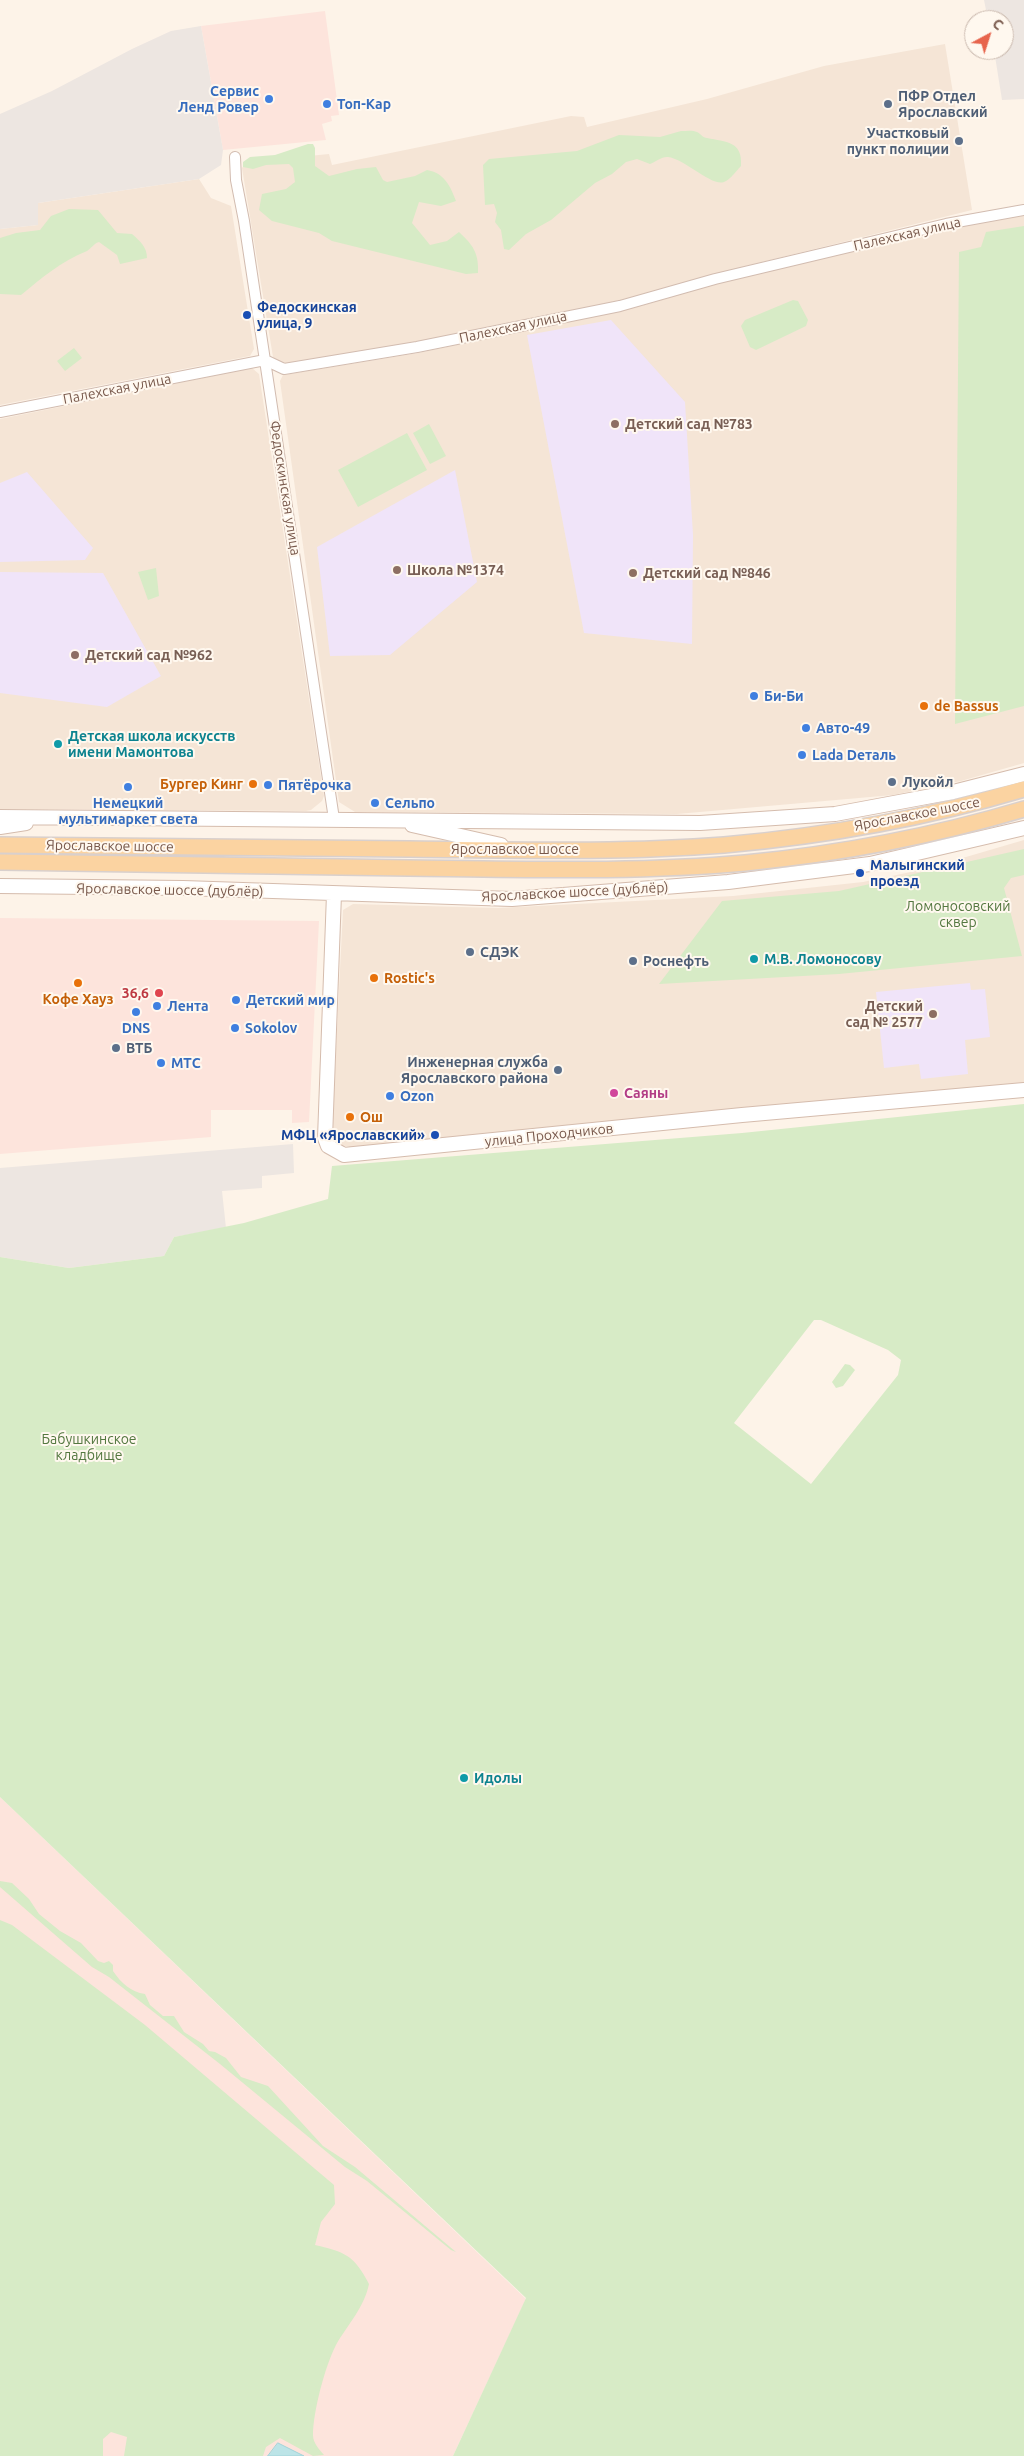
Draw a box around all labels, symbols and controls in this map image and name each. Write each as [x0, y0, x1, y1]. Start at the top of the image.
north arrow [964, 10, 1014, 60]
text: С [989, 15, 1007, 33]
place label: Сервис Ленд Ровер [178, 83, 259, 115]
place label: ПФР Отдел Ярославский [898, 88, 988, 120]
marker: Сервис Ленд Ровер [263, 93, 275, 105]
place label: Топ-Кар [337, 96, 391, 112]
marker: Топ-Кар [321, 98, 333, 110]
marker: ПФР Отдел Ярославский [882, 98, 894, 110]
place label: Участковый пункт полиции [847, 125, 949, 158]
marker: Участковый пункт полиции [953, 135, 965, 147]
street label: Палехская улица [852, 213, 962, 255]
place label: Федоскинская улица, 9 [257, 299, 357, 332]
street label: Палехская улица [458, 307, 568, 347]
marker: Федоскинская улица, 9 [241, 309, 253, 321]
street label: Палехская улица [62, 370, 172, 408]
place label: Детский сад №783 [625, 416, 753, 432]
marker: Детский сад №783 [609, 418, 621, 430]
street label: Федоскинская улица [266, 419, 304, 557]
place label: Школа №1374 [407, 562, 504, 578]
marker: Школа №1374 [391, 564, 403, 576]
place label: Детский сад №846 [643, 565, 771, 581]
marker: Детский сад №846 [627, 567, 639, 579]
place label: Детский сад №962 [85, 647, 213, 663]
marker: Детский сад №962 [69, 649, 81, 661]
place label: Би-Би [764, 688, 804, 704]
marker: Би-Би [748, 690, 760, 702]
place label: de Bassus [934, 698, 999, 714]
marker: de Bassus [918, 700, 930, 712]
place label: Авто-49 [816, 720, 870, 736]
marker: Авто-49 [800, 722, 812, 734]
place label: Детская школа искусств имени Мамонтова [68, 728, 235, 760]
marker: Детская школа искусств имени Мамонтова [52, 738, 64, 750]
place label: Lada Dеталь [812, 747, 896, 763]
marker: Lada Dеталь [796, 749, 808, 761]
place label: Лукойл [902, 774, 953, 790]
place label: Бургер Кинг [160, 776, 243, 792]
marker: Лукойл [886, 776, 898, 788]
place label: Пятёрочка [278, 777, 351, 793]
marker: Бургер Кинг [247, 778, 259, 790]
marker: Пятёрочка [262, 779, 274, 791]
marker: Немецкий мультимаркет света [122, 781, 134, 793]
street label: Ярославское шоссе [853, 794, 981, 834]
place label: Немецкий мультимаркет света [58, 795, 198, 828]
place label: Сельпо [385, 795, 435, 811]
marker: Сельпо [369, 797, 381, 809]
street label: Ярославское шоссе [46, 836, 174, 856]
street label: Ярославское шоссе [451, 841, 579, 857]
place label: Малыгинский проезд [870, 857, 965, 890]
marker: Малыгинский проезд [854, 867, 866, 879]
street label: Ярославское шоссе (дублёр) [481, 879, 669, 905]
street label: Ярославское шоссе (дублёр) [76, 880, 264, 900]
park label: Ломоносовский сквер [905, 898, 1011, 930]
place label: СДЭК [480, 944, 519, 960]
marker: СДЭК [464, 946, 476, 958]
place label: М.В. Ломоносову [764, 951, 881, 967]
place label: Роснефть [643, 953, 709, 969]
marker: М.В. Ломоносову [748, 953, 760, 965]
marker: Роснефть [627, 955, 639, 967]
place label: Rostic's [384, 970, 435, 986]
marker: Rostic's [368, 972, 380, 984]
marker: Кофе Хауз [72, 977, 84, 989]
place label: 36,6 [122, 985, 149, 1001]
marker: 36,6 [153, 987, 165, 999]
place label: Кофе Хауз [43, 991, 113, 1007]
place label: Детский мир [246, 992, 335, 1008]
marker: Детский мир [230, 994, 242, 1006]
place label: Лента [167, 998, 209, 1014]
place label: Детский сад № 2577 [846, 998, 923, 1030]
marker: Лента [151, 1000, 163, 1012]
marker: DNS [130, 1006, 142, 1018]
marker: Детский сад № 2577 [927, 1008, 939, 1020]
place label: DNS [122, 1020, 150, 1036]
place label: Sokolov [245, 1020, 297, 1036]
marker: Sokolov [229, 1022, 241, 1034]
place label: ВТБ [126, 1040, 152, 1056]
marker: ВТБ [110, 1042, 122, 1054]
place label: Инженерная служба Ярославского района [401, 1054, 548, 1086]
place label: МТС [171, 1055, 201, 1071]
marker: МТС [155, 1057, 167, 1069]
marker: Инженерная служба Ярославского района [552, 1064, 564, 1076]
place label: Саяны [624, 1085, 668, 1101]
marker: Саяны [608, 1087, 620, 1099]
place label: Ozon [400, 1088, 434, 1104]
marker: Ozon [384, 1090, 396, 1102]
place label: Ош [360, 1109, 383, 1125]
marker: Ош [344, 1111, 356, 1123]
street label: улица Проходчиков [484, 1120, 614, 1150]
place label: МФЦ «Ярославский» [281, 1127, 425, 1143]
marker: МФЦ «Ярославский» [429, 1129, 441, 1141]
park label: Бабушкинское кладбище [41, 1431, 137, 1464]
place label: Идолы [474, 1770, 522, 1786]
marker: Идолы [458, 1772, 470, 1784]

